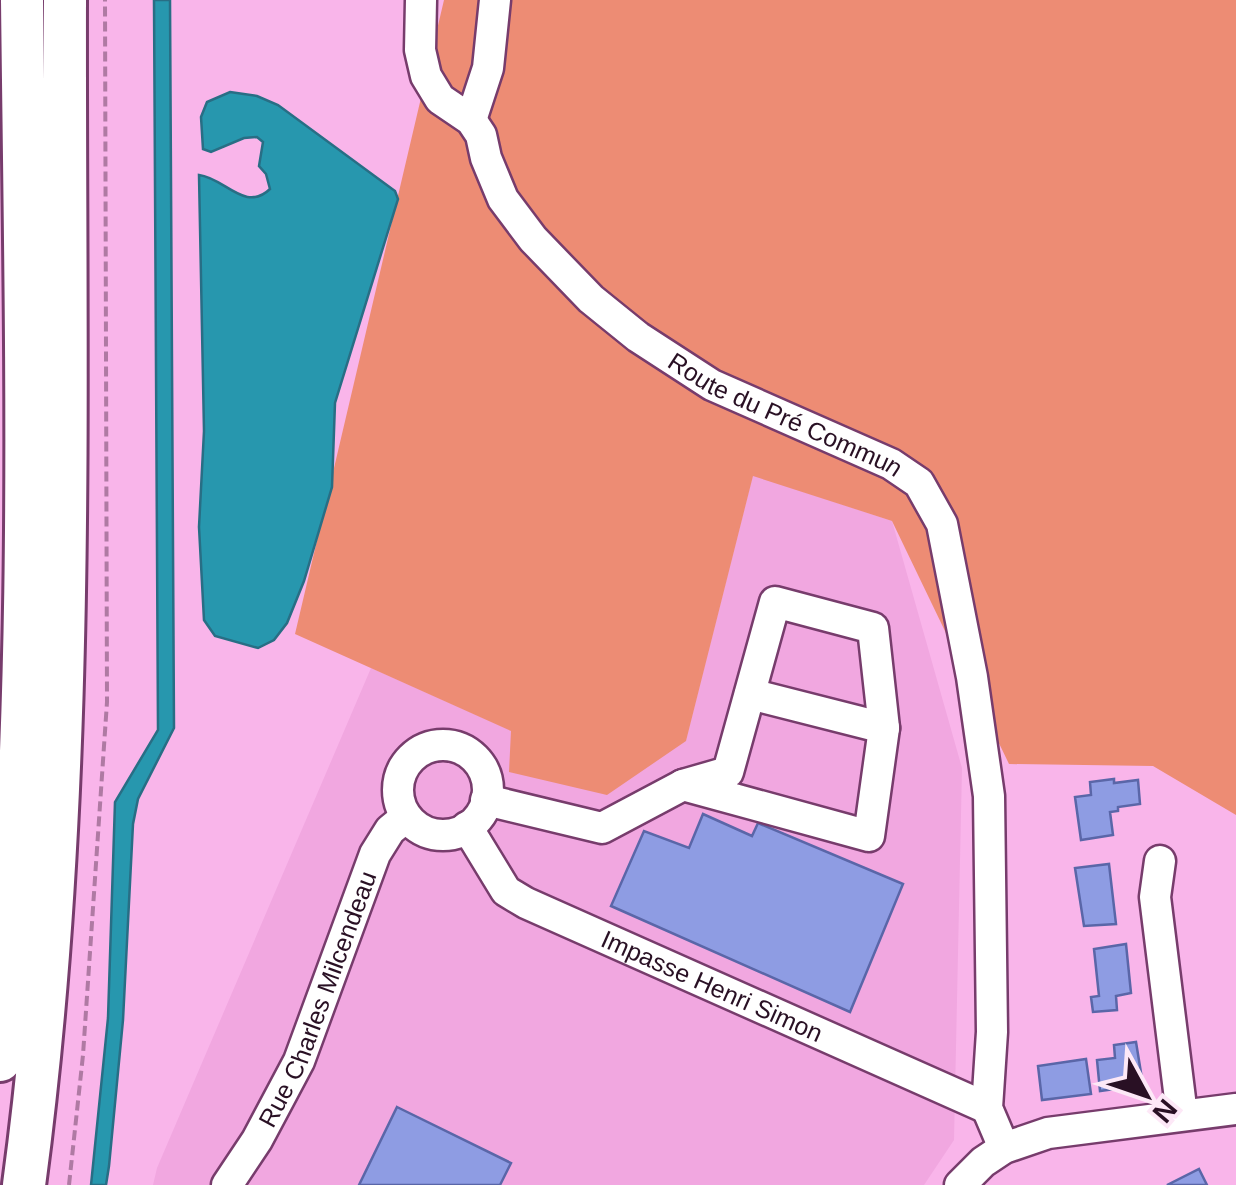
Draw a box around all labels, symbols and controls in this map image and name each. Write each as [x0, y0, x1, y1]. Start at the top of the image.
street label: Route du Pré Commun [663, 347, 908, 482]
street label: Rue Charles Milcendeau [253, 867, 382, 1132]
street label: Impasse Henri Simon [597, 924, 827, 1047]
north arrow [1096, 1045, 1196, 1145]
text: N [1146, 1093, 1183, 1128]

